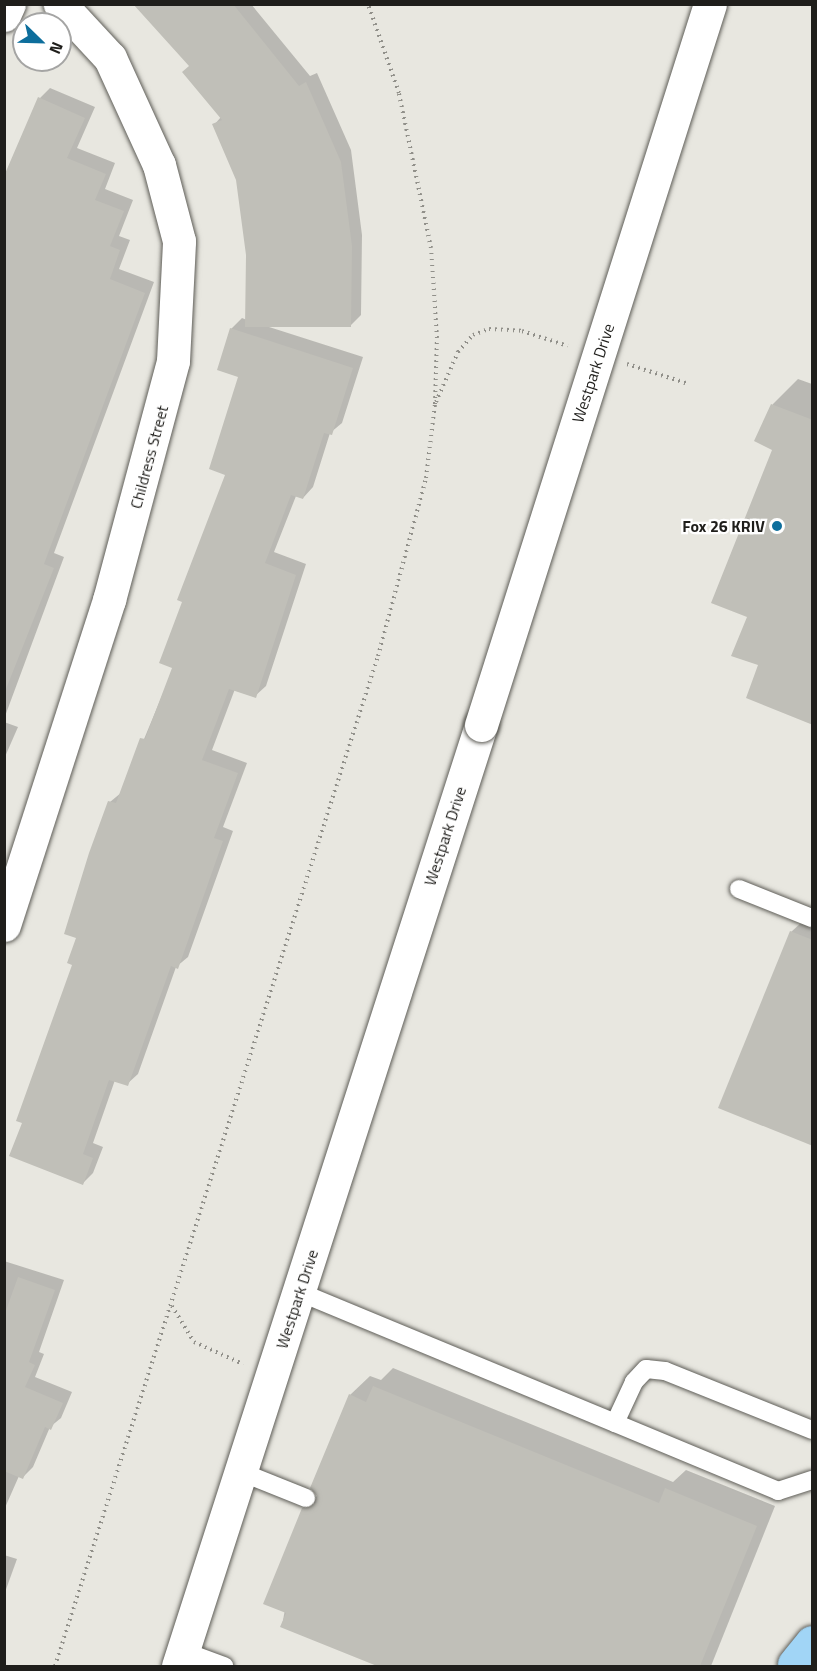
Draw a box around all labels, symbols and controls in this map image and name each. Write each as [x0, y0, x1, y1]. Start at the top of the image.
north arrow [12, 12, 72, 72]
text: N [44, 38, 70, 58]
street label: Westpark Drive [568, 321, 618, 425]
street label: Childress Street [126, 403, 172, 511]
place label: Fox 26 KRIV [682, 516, 765, 536]
marker: Fox 26 KRIV [770, 519, 784, 533]
street label: Westpark Drive [420, 784, 470, 888]
street label: Westpark Drive [272, 1247, 322, 1351]

